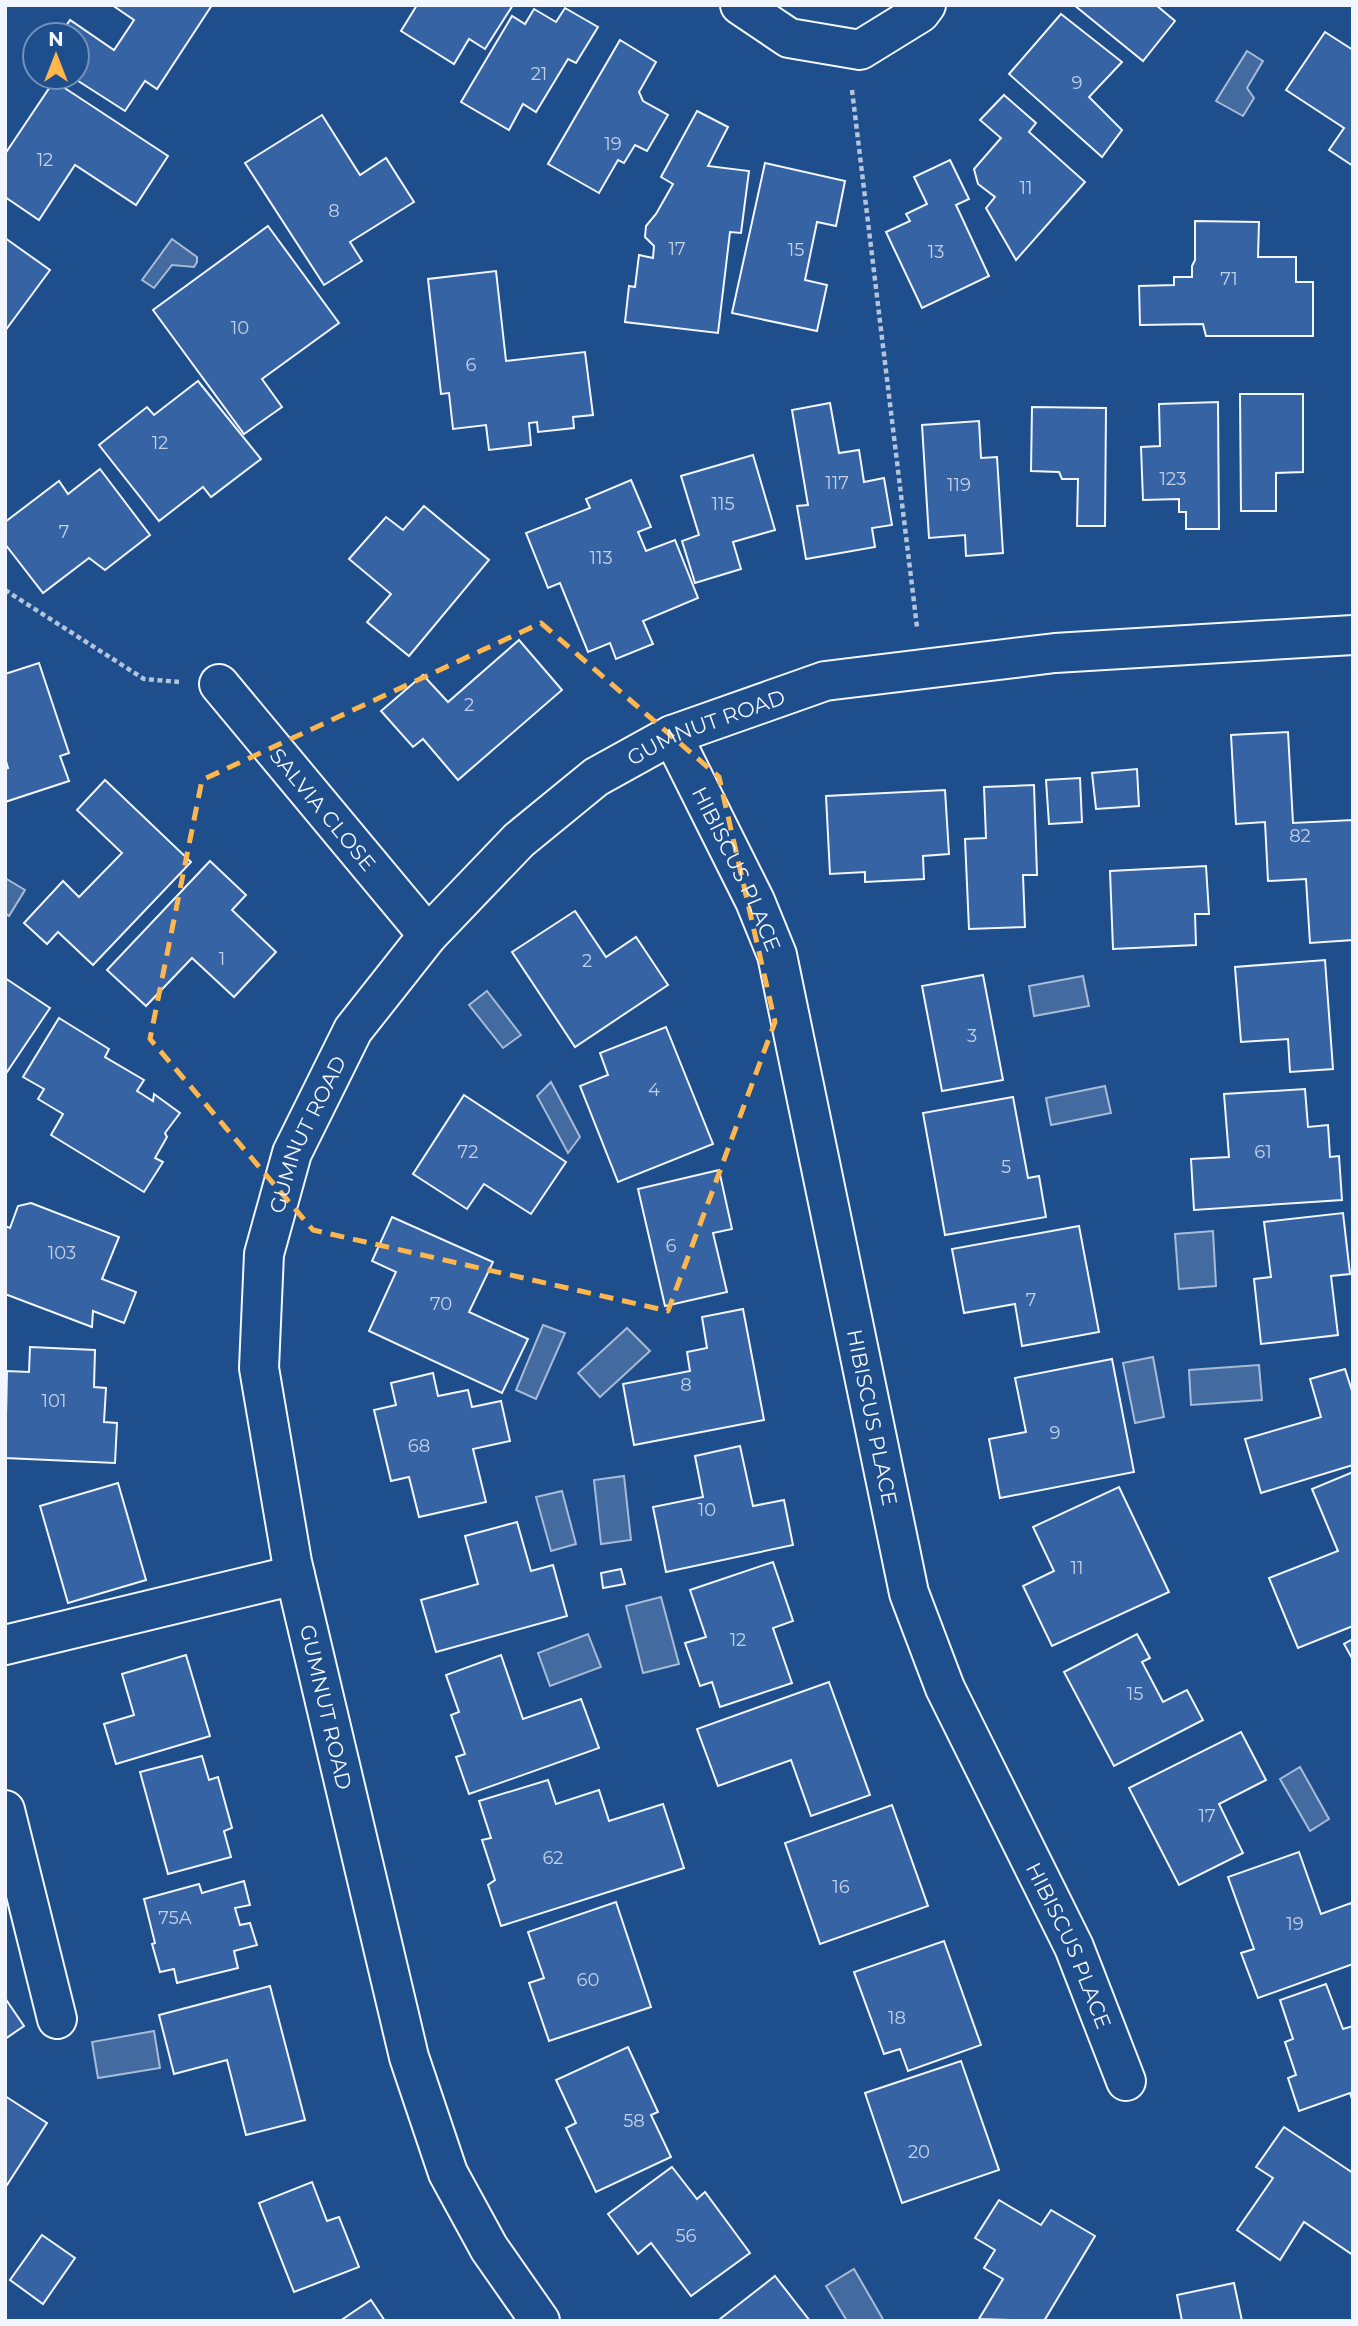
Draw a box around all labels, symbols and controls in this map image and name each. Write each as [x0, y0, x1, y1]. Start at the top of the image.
north arrow [21, 21, 91, 91]
text: N [48, 28, 64, 51]
house number: 21 [531, 63, 547, 85]
house number: 9 [1072, 72, 1083, 94]
house number: 19 [604, 133, 622, 155]
house number: 12 [37, 149, 53, 171]
house number: 11 [1020, 177, 1033, 199]
house number: 8 [328, 200, 340, 222]
house number: 17 [668, 238, 686, 260]
house number: 15 [788, 239, 804, 261]
house number: 13 [928, 241, 944, 263]
house number: 71 [1220, 268, 1238, 290]
house number: 10 [231, 317, 249, 339]
house number: 6 [466, 354, 477, 376]
house number: 12 [152, 432, 168, 454]
house number: 123 [1160, 468, 1186, 490]
house number: 117 [825, 472, 849, 494]
house number: 119 [947, 474, 971, 496]
house number: 115 [711, 493, 735, 515]
house number: 7 [59, 521, 69, 543]
house number: 113 [589, 547, 613, 569]
street label: GUMNUT ROAD [622, 684, 788, 770]
house number: 2 [464, 694, 474, 716]
street label: SALVIA CLOSE [265, 743, 382, 876]
street label: HIBISCUS PLACE [687, 782, 787, 955]
house number: 82 [1289, 825, 1311, 847]
house number: 1 [219, 948, 225, 970]
house number: 2 [582, 950, 592, 972]
house number: 3 [967, 1025, 977, 1047]
street label: GUMNUT ROAD [263, 1051, 351, 1216]
house number: 4 [648, 1079, 660, 1101]
house number: 72 [458, 1141, 478, 1163]
house number: 61 [1254, 1141, 1272, 1163]
house number: 5 [1001, 1156, 1011, 1178]
house number: 6 [666, 1235, 677, 1257]
house number: 103 [48, 1242, 76, 1264]
house number: 7 [1026, 1289, 1036, 1311]
house number: 70 [430, 1293, 452, 1315]
street label: HIBISCUS PLACE [842, 1327, 903, 1508]
house number: 8 [680, 1374, 692, 1396]
house number: 101 [42, 1390, 66, 1412]
house number: 9 [1050, 1422, 1061, 1444]
house number: 68 [408, 1435, 430, 1457]
house number: 10 [698, 1499, 716, 1521]
house number: 11 [1071, 1557, 1084, 1579]
street label: GUMNUT ROAD [295, 1622, 357, 1792]
house number: 12 [730, 1629, 746, 1651]
house number: 15 [1127, 1683, 1143, 1705]
house number: 17 [1198, 1805, 1216, 1827]
house number: 62 [542, 1847, 564, 1869]
street label: HIBISCUS PLACE [1021, 1858, 1117, 2032]
house number: 16 [832, 1876, 850, 1898]
house number: 75A [158, 1907, 192, 1929]
house number: 19 [1286, 1913, 1304, 1935]
house number: 60 [577, 1969, 599, 1991]
house number: 18 [888, 2007, 906, 2029]
house number: 58 [623, 2110, 645, 2132]
house number: 20 [908, 2141, 930, 2163]
house number: 56 [675, 2225, 697, 2247]

